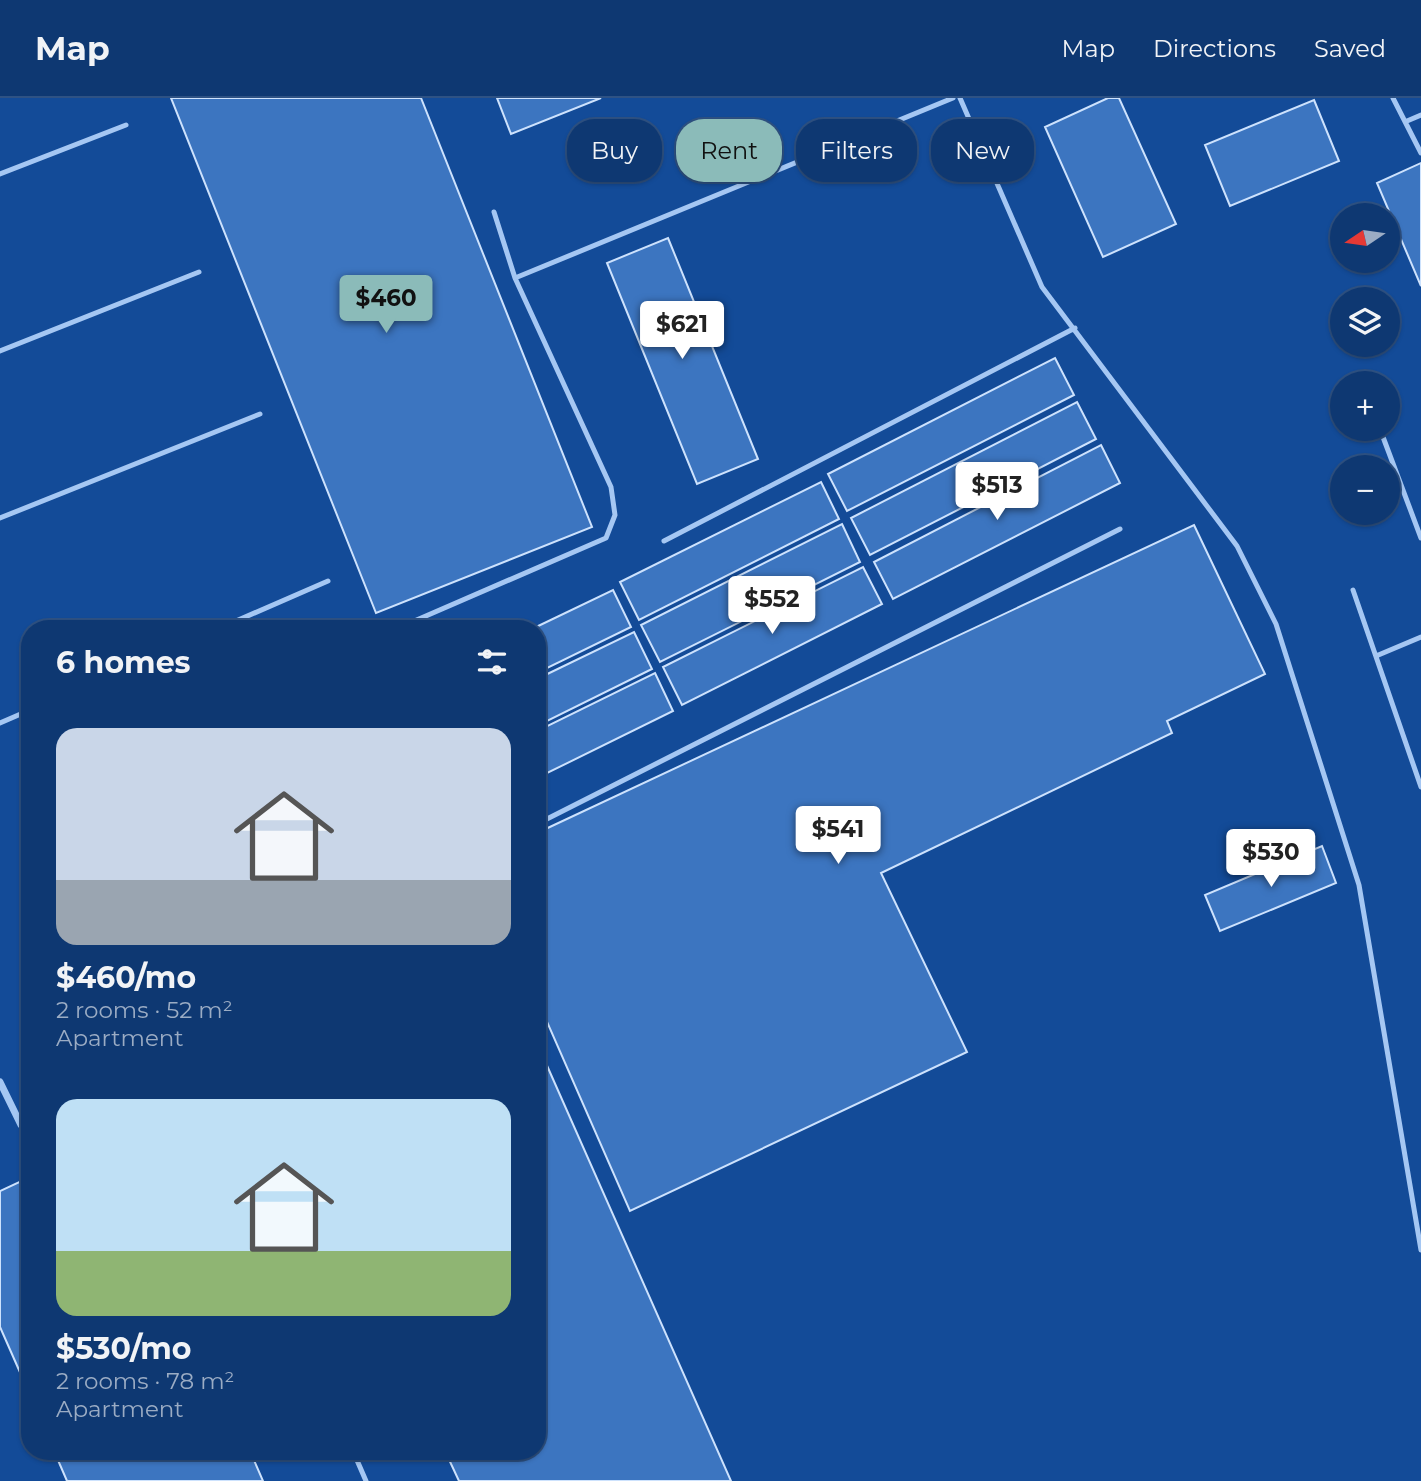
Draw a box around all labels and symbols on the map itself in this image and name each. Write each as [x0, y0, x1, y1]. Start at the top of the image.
north arrow [1330, 203, 1400, 273]
pin: $460 [345, 275, 427, 335]
pin: $621 [641, 302, 723, 361]
pin: $513 [956, 462, 1038, 522]
pin: $552 [731, 576, 813, 636]
pin: $541 [797, 806, 879, 866]
pin: $530 [1230, 830, 1312, 889]

